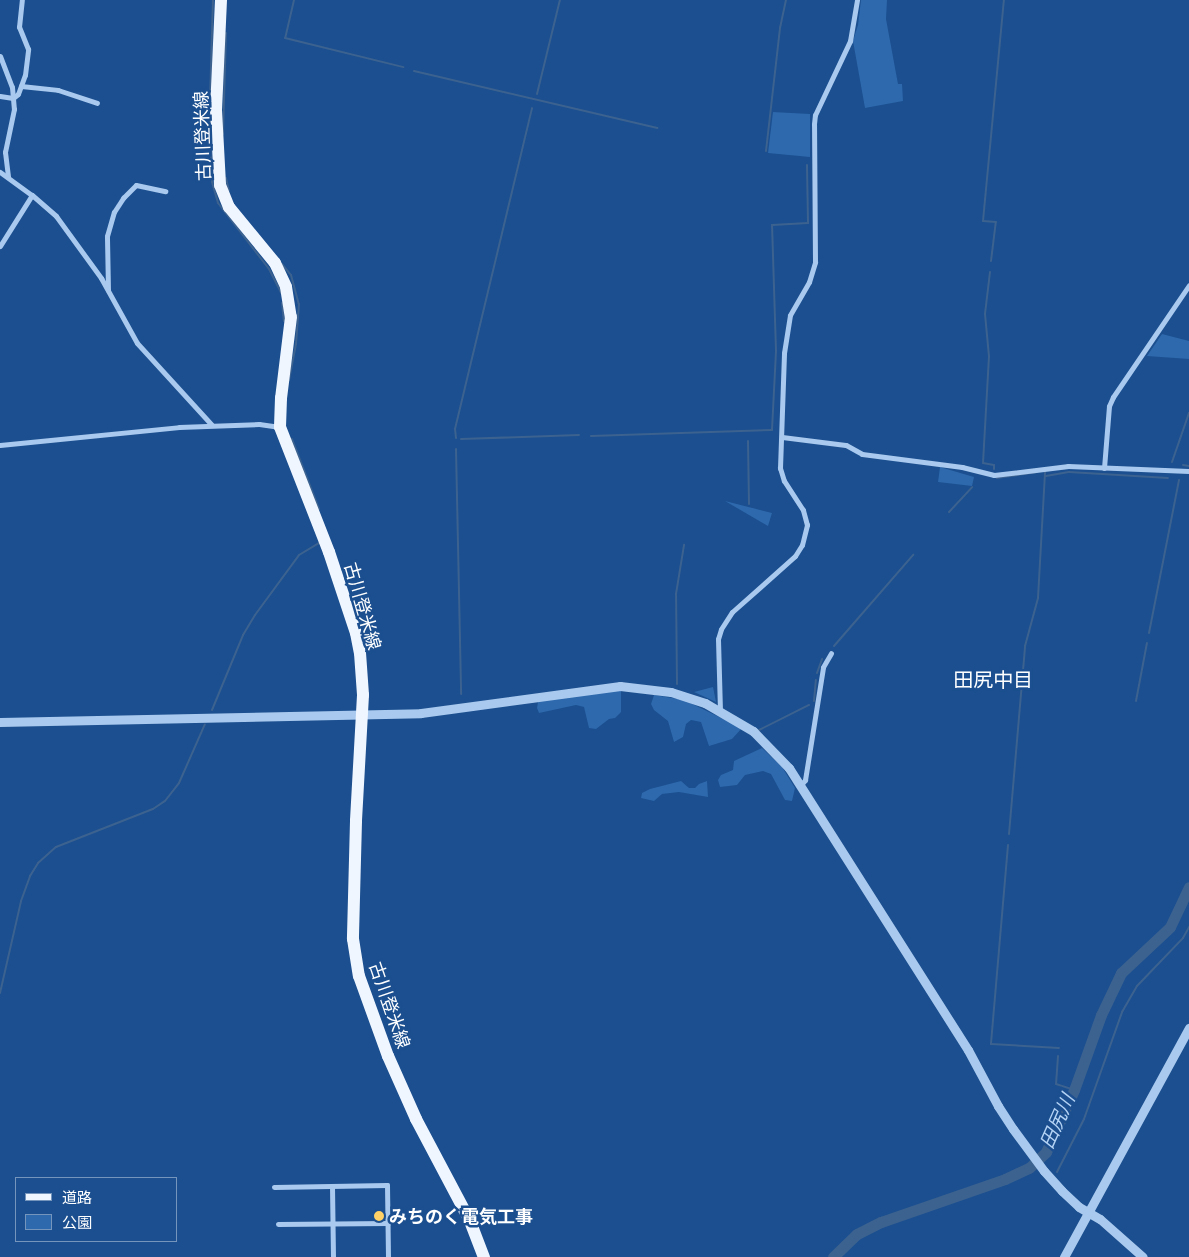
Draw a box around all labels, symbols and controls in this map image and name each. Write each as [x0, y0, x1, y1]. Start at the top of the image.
street label: 古川登米線 [190, 91, 214, 181]
street label: 古川登米線 [340, 560, 386, 652]
district label: 田尻中目 [953, 667, 1033, 691]
street label: 古川登米線 [365, 959, 415, 1051]
water label: 田尻川 [1035, 1090, 1079, 1152]
legend [15, 1177, 178, 1242]
text: 道路 [62, 1188, 92, 1206]
place label: みちのく電気工事 [389, 1205, 533, 1227]
marker: みちのく電気工事 [373, 1210, 385, 1222]
text: 公園 [62, 1213, 92, 1231]

